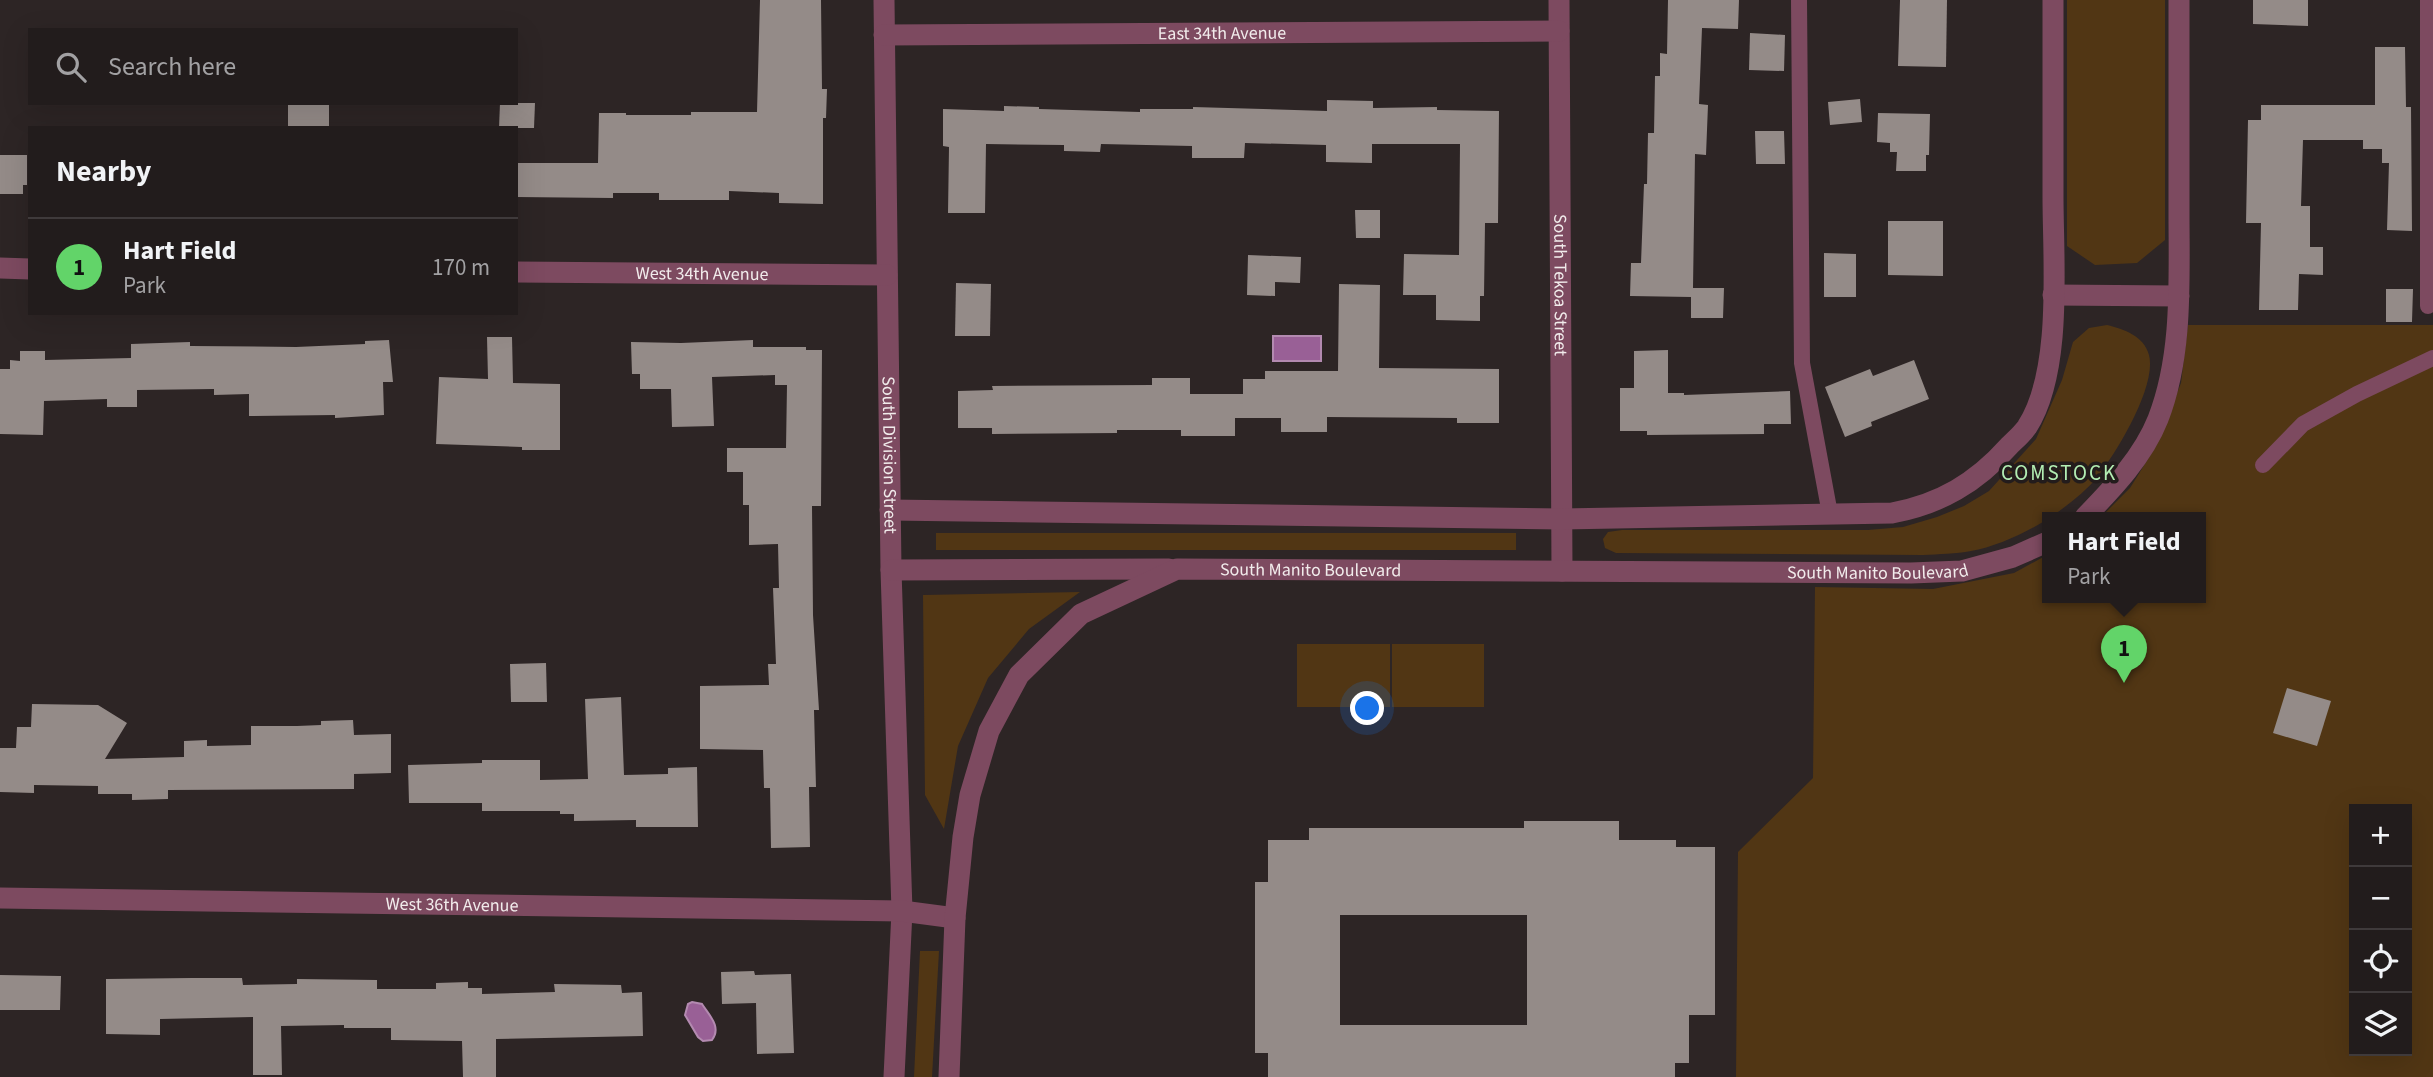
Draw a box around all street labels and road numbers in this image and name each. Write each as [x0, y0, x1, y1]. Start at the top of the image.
street label: East 34th Avenue [1158, 21, 1286, 46]
street label: South Tekoa Street [1547, 214, 1573, 356]
street label: West 34th Avenue [635, 261, 769, 287]
street label: South Division Street [876, 376, 903, 534]
street label: South Manito Boulevard [1220, 557, 1401, 583]
street label: South Manito Boulevard [1787, 558, 1971, 586]
street label: West 36th Avenue [385, 892, 519, 918]

